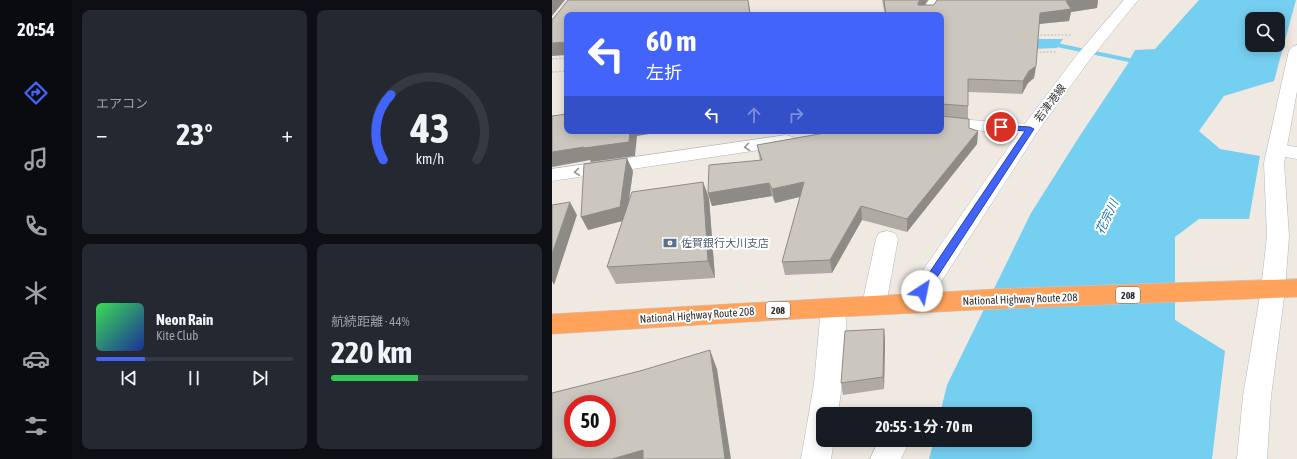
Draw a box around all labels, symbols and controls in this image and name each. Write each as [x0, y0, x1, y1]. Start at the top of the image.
map controls [1245, 12, 1285, 52]
button: search [1245, 12, 1285, 52]
text: 20:54 [17, 19, 55, 40]
text: 60 m [646, 25, 696, 57]
icon: left [580, 28, 632, 80]
text: 左折 [646, 62, 682, 83]
icon: directions [22, 79, 50, 107]
street label: 若津港線 [1032, 82, 1068, 124]
text: エアコン [96, 96, 148, 111]
text: 43 [409, 104, 449, 152]
icon: left [701, 104, 723, 126]
icon: ahead [743, 104, 765, 126]
icon: right [785, 104, 807, 126]
pin [984, 110, 1018, 144]
icon: arrive [990, 116, 1012, 138]
text: 23° [176, 117, 213, 151]
text: − [96, 121, 107, 147]
text: + [282, 121, 293, 147]
one-way arrow [744, 142, 750, 151]
icon: music [22, 145, 50, 173]
text: km/h [415, 150, 444, 166]
one-way arrow [574, 167, 580, 176]
water label: 花宗川 [1093, 196, 1122, 236]
icon: phone [22, 212, 50, 240]
bank icon: 佐賀銀行大川支店 [662, 235, 678, 251]
place label: 佐賀銀行大川支店 [681, 237, 769, 249]
position arrow [901, 270, 943, 312]
icon: climate [22, 279, 50, 307]
road number: 208 [1116, 287, 1140, 303]
street label: National Highway Route 208 [962, 291, 1078, 307]
road number: 208 [766, 302, 790, 318]
street label: National Highway Route 208 [639, 305, 755, 325]
text: Neon Rain [156, 311, 213, 328]
text: 航続距離 · 44% [331, 314, 410, 329]
text: Kite Club [156, 328, 198, 343]
text: 220 km [331, 335, 412, 369]
icon: car [22, 345, 50, 373]
icon: previous [118, 367, 140, 389]
icon: pause [183, 367, 205, 389]
icon: next [249, 367, 271, 389]
speed limit sign: 50 [564, 395, 616, 447]
icon: filters [22, 412, 50, 440]
text: 20:55 · 1 分 · 70 m [876, 418, 972, 435]

